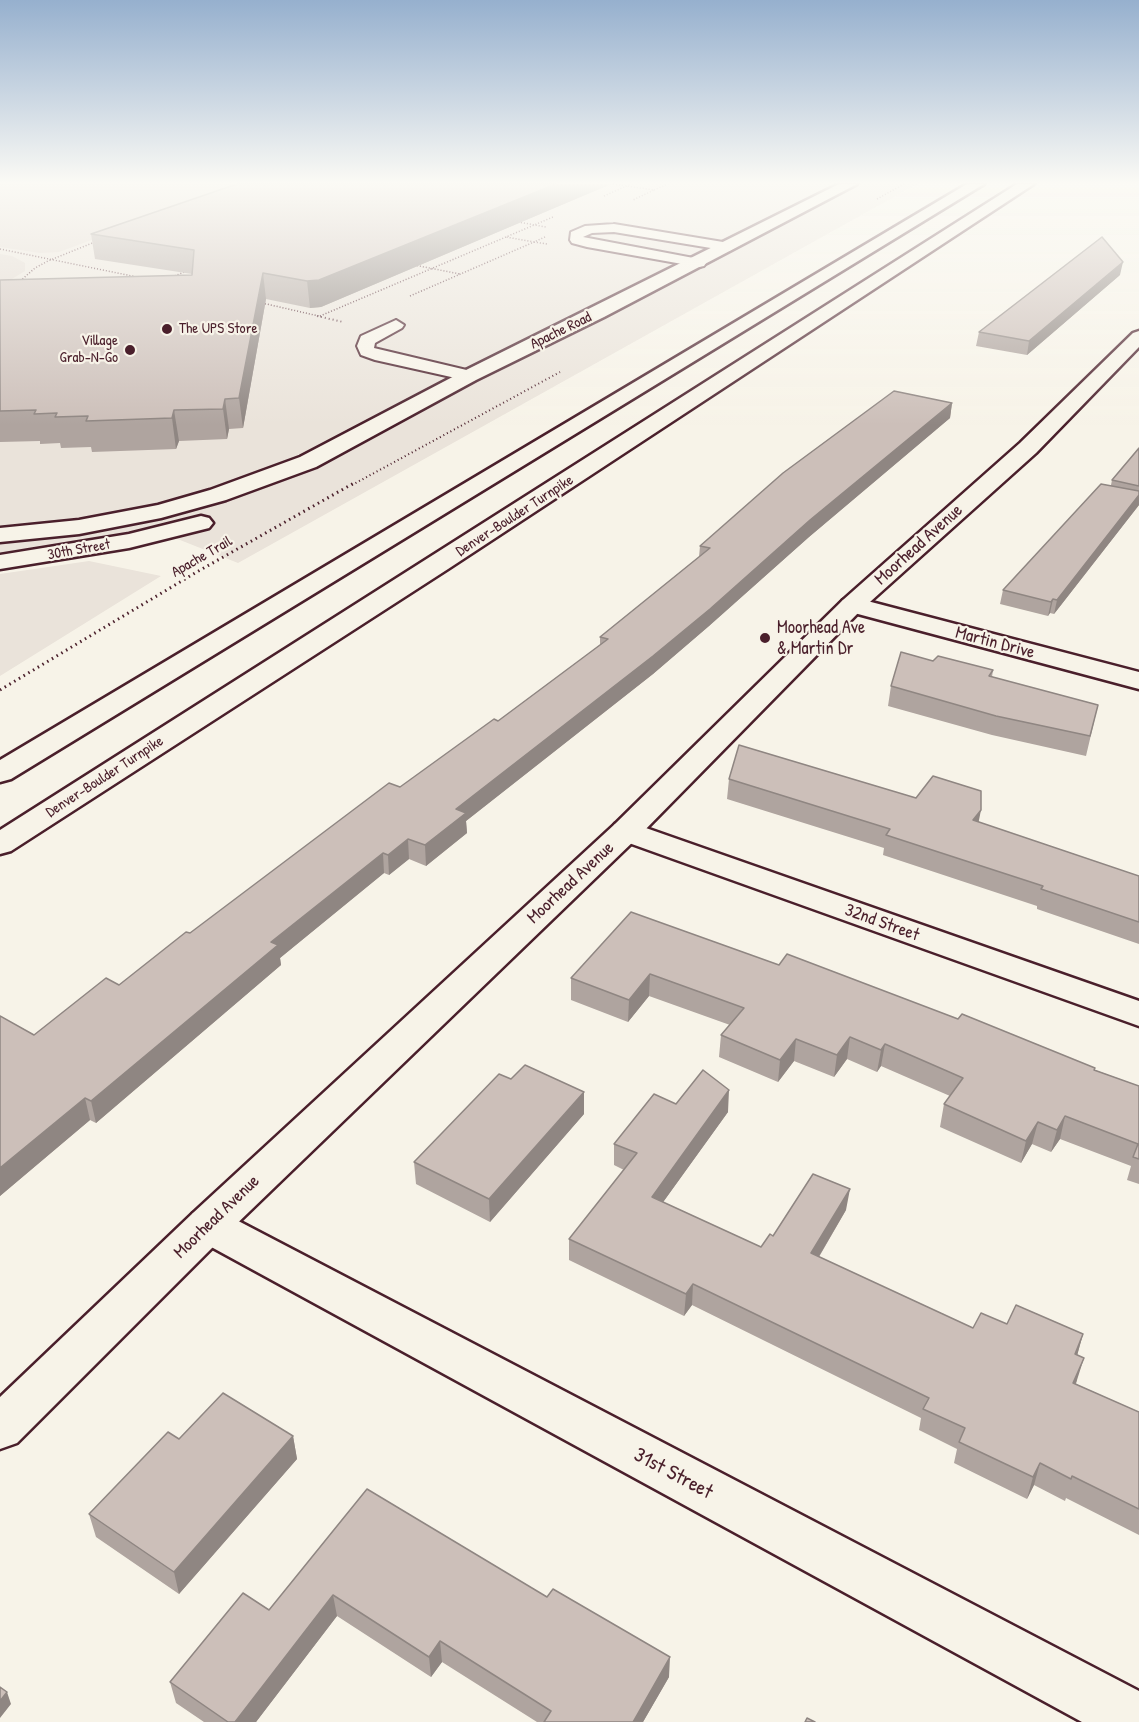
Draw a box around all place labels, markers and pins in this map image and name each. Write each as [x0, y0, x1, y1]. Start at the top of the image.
place label: The UPS Store [179, 320, 257, 338]
marker: The UPS Store [160, 322, 174, 336]
place label: Village Grab-N-Go [60, 332, 118, 367]
marker: Village Grab-N-Go [123, 343, 137, 357]
place label: Moorhead Ave & Martin Dr [777, 617, 865, 660]
marker: Moorhead Ave & Martin Dr [758, 631, 772, 645]

